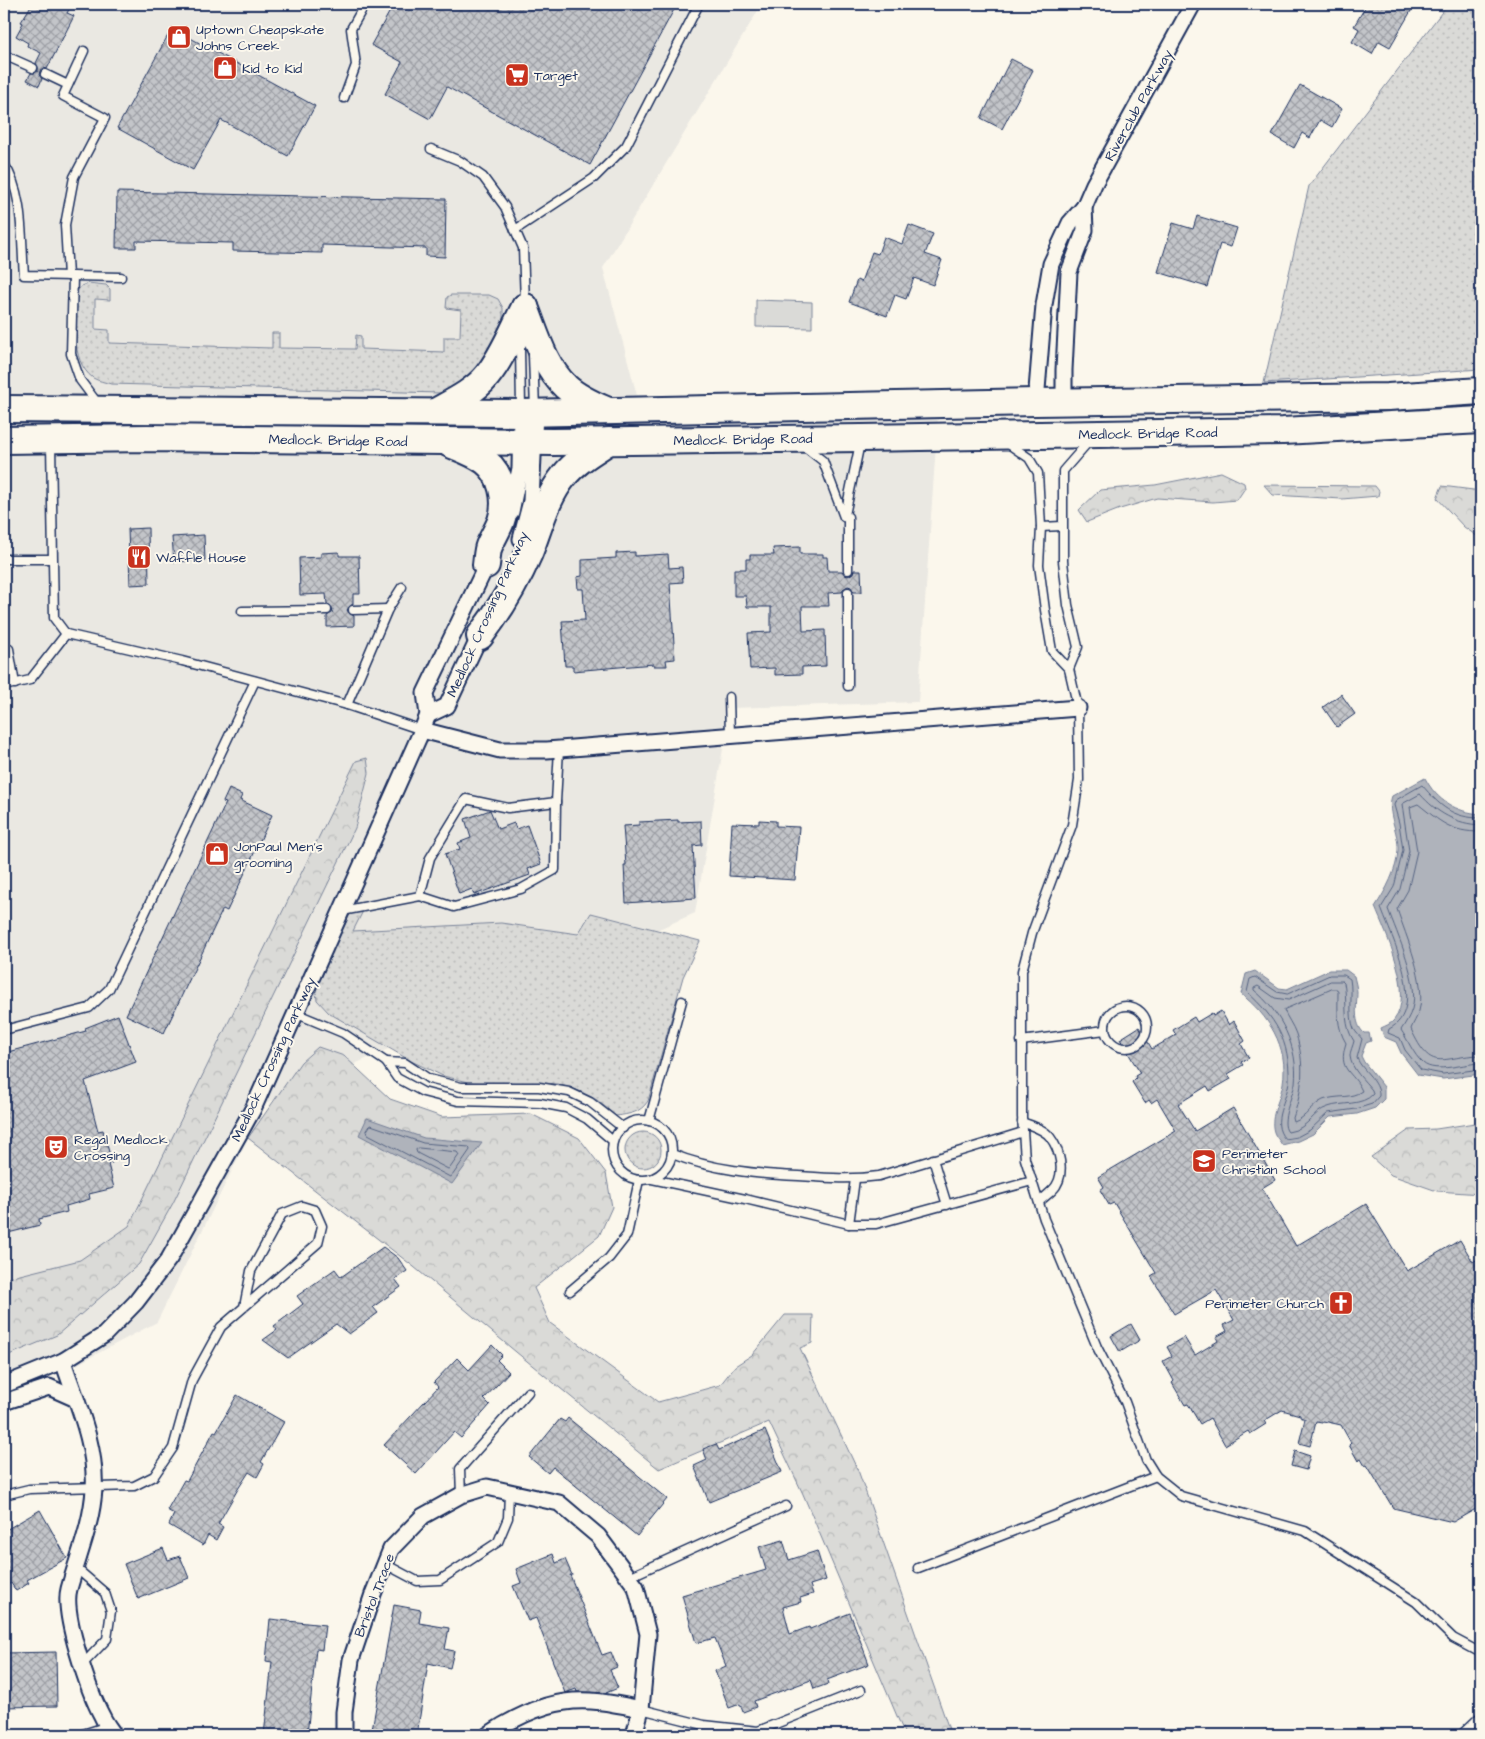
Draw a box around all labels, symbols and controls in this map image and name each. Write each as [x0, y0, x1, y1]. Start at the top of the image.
place label: Uptown Cheapskate Johns Creek [196, 20, 325, 56]
shop icon: Uptown Cheapskate Johns Creek [166, 24, 192, 50]
street label: Riverclub Parkway [1100, 46, 1178, 165]
shop icon: Kid to Kid [212, 55, 238, 81]
place label: Kid to Kid [242, 59, 302, 79]
supermarket icon: Target [504, 62, 530, 88]
place label: Target [534, 66, 578, 86]
street label: Medlock Bridge Road [1078, 423, 1218, 445]
street label: Medlock Bridge Road [673, 429, 813, 451]
street label: Medlock Bridge Road [268, 430, 408, 452]
street label: Medlock Crossing Parkway [442, 528, 534, 700]
restaurant icon: Waffle House [126, 544, 152, 570]
place label: Waffle House [156, 548, 247, 568]
place label: JonPaul Men's grooming [234, 837, 323, 873]
shop icon: JonPaul Men's grooming [204, 841, 230, 867]
street label: Medlock Crossing Parkway [227, 974, 321, 1145]
place label: Regal Medlock Crossing [74, 1130, 168, 1166]
theatre icon: Regal Medlock Crossing [43, 1134, 69, 1160]
place label: Perimeter Christian School [1222, 1144, 1326, 1180]
school or university icon: Perimeter Christian School [1191, 1148, 1217, 1174]
church icon: Perimeter Church [1328, 1290, 1354, 1316]
place label: Perimeter Church [1205, 1294, 1324, 1314]
street label: Bristol Trace [350, 1550, 400, 1640]

